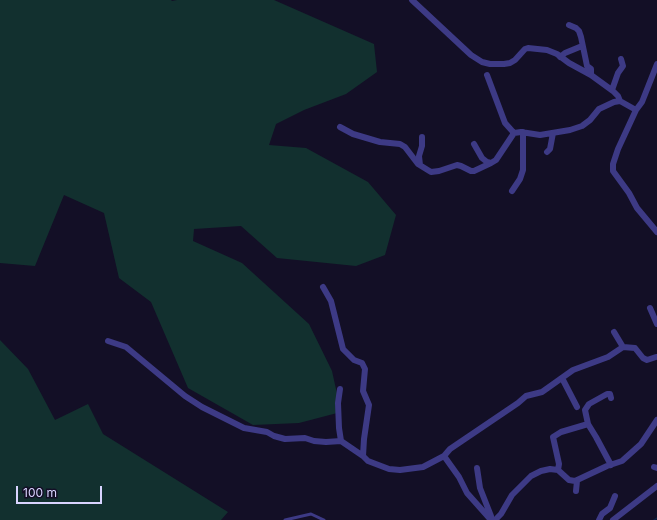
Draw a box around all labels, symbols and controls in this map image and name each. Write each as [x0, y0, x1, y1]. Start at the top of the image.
scale bar [18, 478, 104, 504]
text: 100 m [23, 485, 57, 500]

